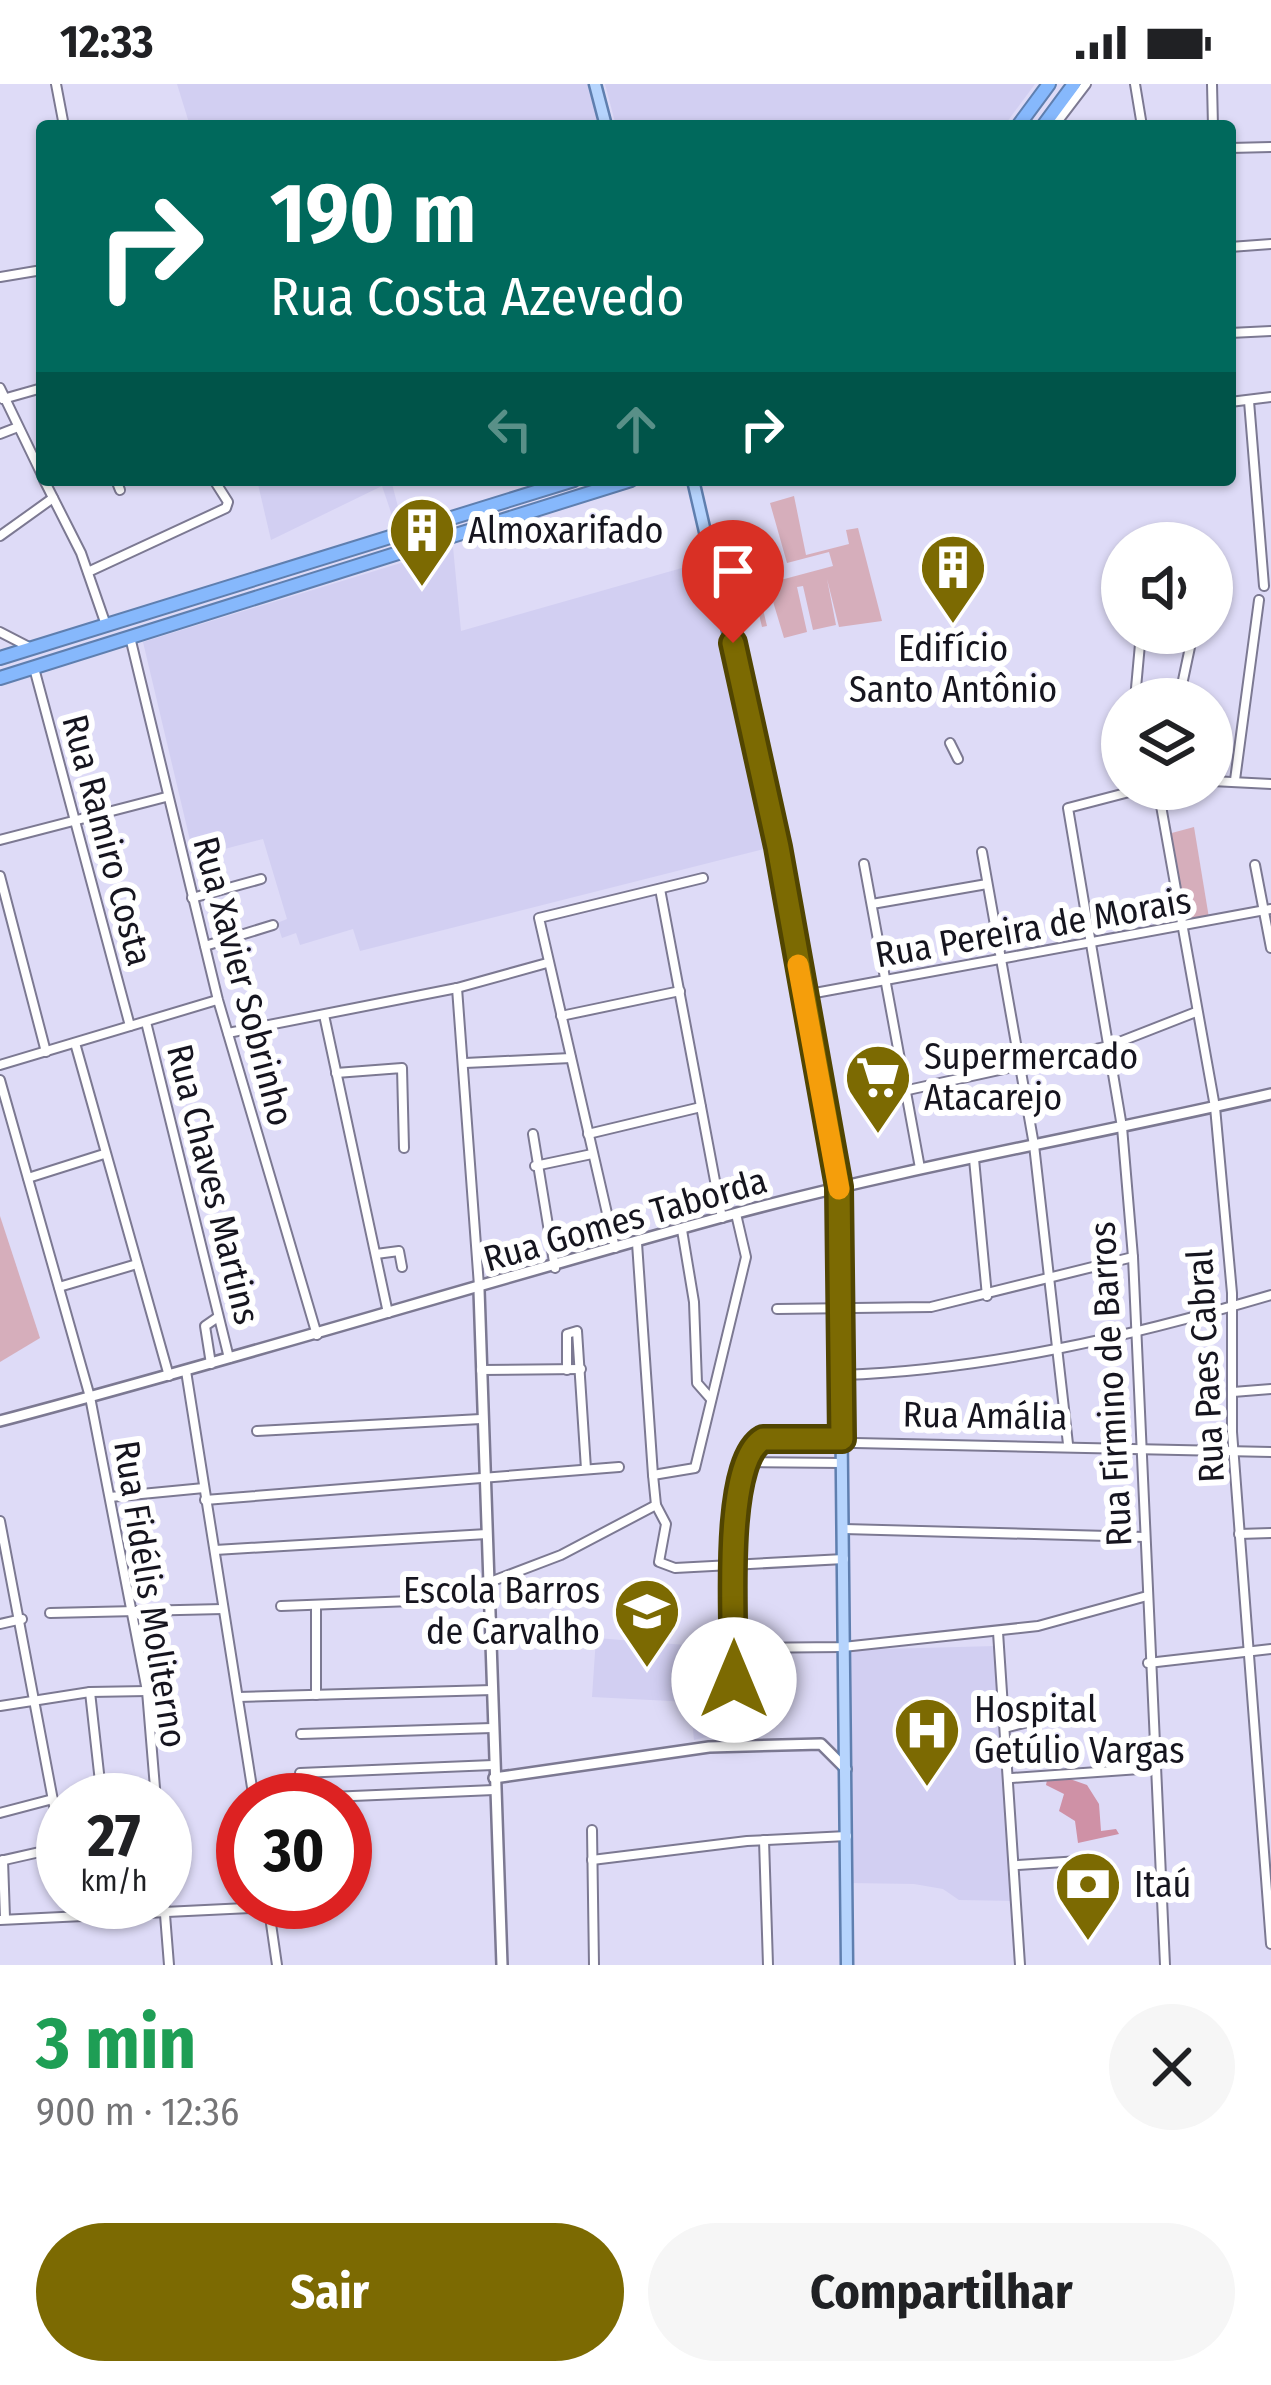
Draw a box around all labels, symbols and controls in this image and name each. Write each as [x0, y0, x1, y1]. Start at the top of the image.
text: 12:33 [60, 15, 153, 69]
text: 190 m [270, 163, 476, 264]
icon: right [72, 168, 228, 324]
text: Rua Costa Azevedo [270, 265, 685, 329]
icon: left [477, 396, 543, 462]
icon: ahead [603, 396, 669, 462]
icon: right [729, 396, 795, 462]
building icon: Almoxarifado [387, 495, 457, 589]
place label: Almoxarifado [468, 509, 663, 553]
pin [682, 520, 784, 643]
map controls [1101, 522, 1233, 810]
button: sound [1101, 522, 1233, 654]
building icon: Edifício Santo Antônio [918, 532, 988, 626]
icon: arrive [700, 538, 766, 604]
place label: Edifício Santo Antônio [849, 627, 1057, 712]
button: layers [1101, 678, 1233, 810]
street label: Rua Ramiro Costa [52, 710, 162, 971]
street label: Rua Xavier Sobrinho [183, 832, 303, 1131]
street label: Rua Pereira de Morais [872, 879, 1194, 977]
place label: Supermercado Atacarejo [924, 1035, 1138, 1120]
street label: Rua Chaves Martins [157, 1040, 269, 1329]
supermarket icon: Supermercado Atacarejo [843, 1042, 913, 1136]
street label: Rua Gomes Taborda [479, 1158, 772, 1281]
street label: Rua Firmino de Barros [1081, 1220, 1141, 1547]
street label: Rua Paes Cabral [1178, 1248, 1234, 1484]
street label: Rua Amália [902, 1393, 1068, 1439]
street label: Rua Fidélis Moliterno [104, 1437, 196, 1751]
place label: Escola Barros de Carvalho [403, 1569, 600, 1654]
school or university icon: Escola Barros de Carvalho [612, 1576, 682, 1670]
position arrow [671, 1617, 797, 1743]
place label: Hospital Getúlio Vargas [974, 1688, 1185, 1773]
hospital icon: Hospital Getúlio Vargas [892, 1695, 962, 1789]
speed limit sign: 30 [216, 1773, 372, 1929]
text: 27 [87, 1800, 141, 1872]
bank icon: Itaú [1053, 1849, 1123, 1943]
text: km/h [81, 1863, 147, 1899]
place label: Itaú [1134, 1863, 1191, 1907]
text: 3 min [36, 2001, 196, 2087]
button: close [1109, 2004, 1235, 2130]
text: 900 m · 12:36 [36, 2089, 239, 2135]
button: Sair [36, 2223, 624, 2361]
button: Compartilhar [648, 2223, 1235, 2361]

